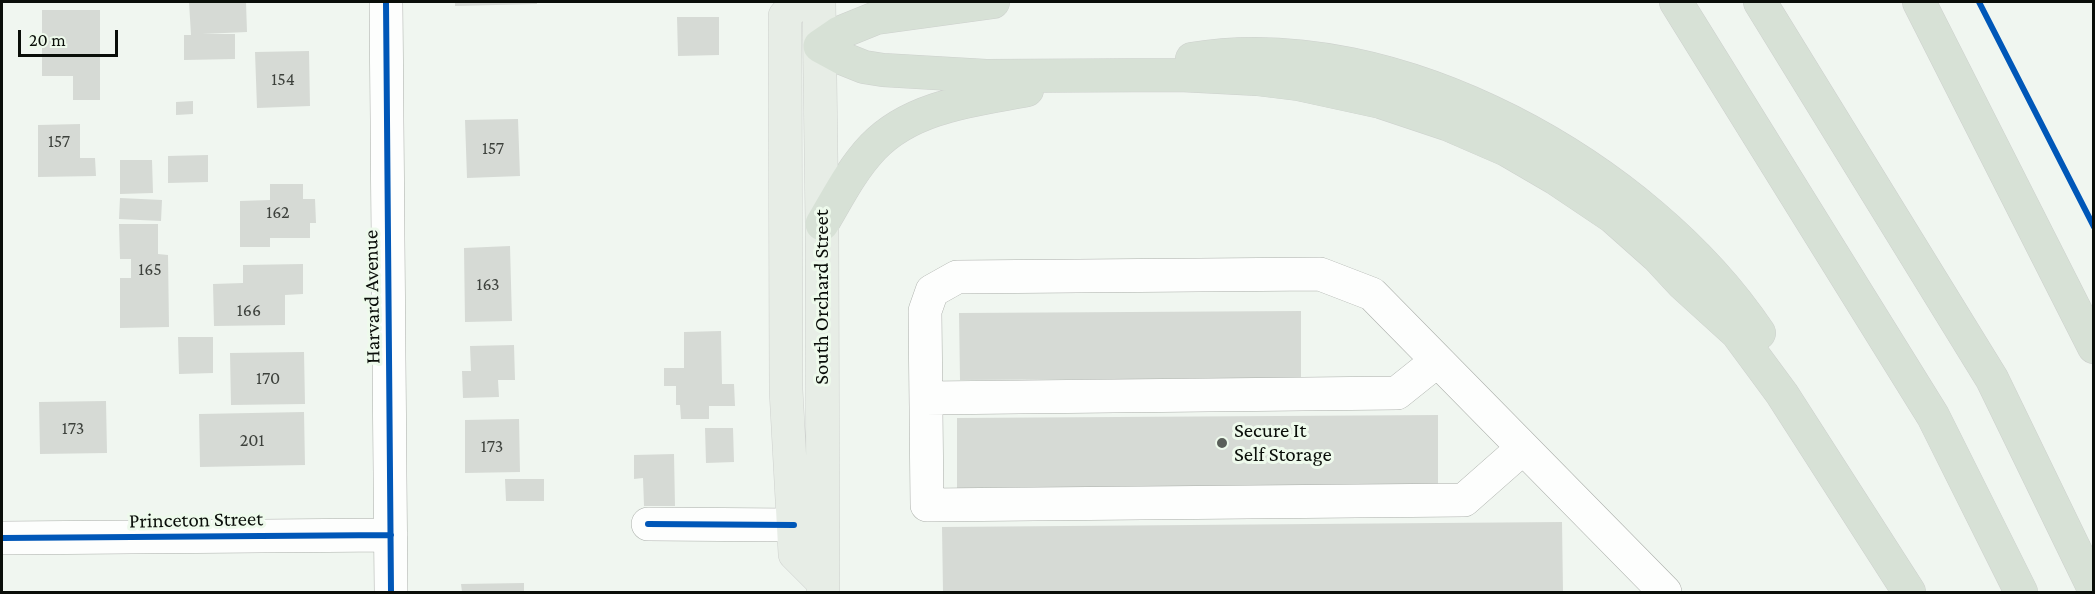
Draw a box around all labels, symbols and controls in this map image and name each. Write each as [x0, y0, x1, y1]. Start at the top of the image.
scale bar [21, 18, 122, 56]
text: 20 m [29, 30, 66, 50]
house number: 154 [271, 68, 295, 90]
house number: 157 [48, 130, 70, 152]
house number: 157 [482, 137, 504, 159]
house number: 162 [266, 201, 290, 223]
street label: South Orchard Street [809, 209, 835, 385]
street label: Harvard Avenue [358, 230, 386, 364]
house number: 165 [138, 258, 162, 280]
house number: 163 [476, 273, 500, 295]
house number: 166 [237, 299, 261, 321]
house number: 170 [256, 367, 280, 389]
house number: 173 [62, 417, 84, 439]
place label: Secure It Self Storage [1234, 418, 1332, 468]
house number: 201 [240, 429, 264, 451]
house number: 173 [481, 435, 503, 457]
marker: Secure It Self Storage [1215, 436, 1229, 450]
street label: Princeton Street [129, 506, 263, 534]

